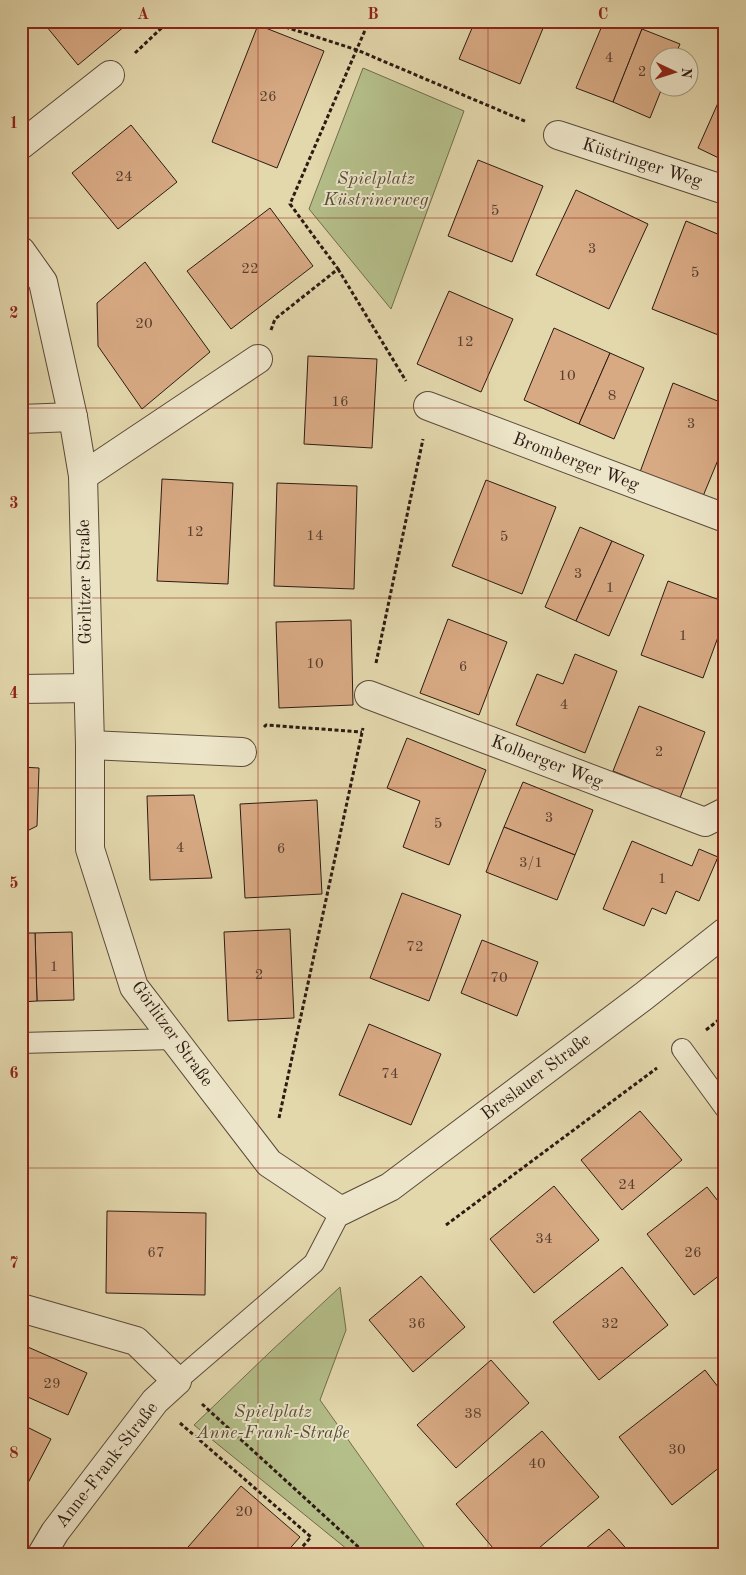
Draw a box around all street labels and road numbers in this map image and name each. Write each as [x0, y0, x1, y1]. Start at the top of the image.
street label: Küstringer Weg [580, 135, 705, 191]
street label: Bromberger Weg [510, 430, 642, 494]
street label: Görlitzer Straße [75, 519, 95, 645]
street label: Kolberger Weg [489, 732, 606, 792]
street label: Görlitzer Straße [128, 978, 216, 1090]
street label: Breslauer Straße [478, 1030, 594, 1124]
street label: Anne-Frank-Straße [53, 1399, 161, 1531]

